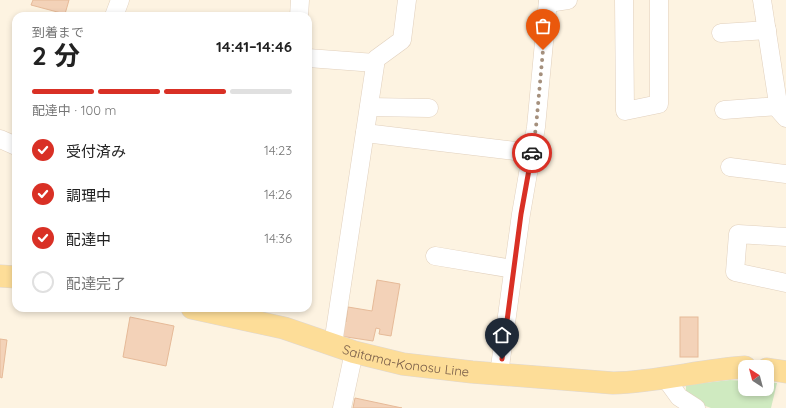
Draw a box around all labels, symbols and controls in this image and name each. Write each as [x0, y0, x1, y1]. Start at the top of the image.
pin [526, 9, 560, 50]
icon: bag [532, 15, 554, 37]
text: 到着まで [32, 24, 84, 40]
text: 14:41–14:46 [216, 37, 292, 56]
text: 2 分 [32, 39, 80, 72]
text: 配達中 · 100 m [32, 102, 116, 118]
courier [512, 133, 552, 173]
icon: check [32, 139, 54, 161]
text: 受付済み [66, 142, 126, 161]
text: 14:23 [264, 142, 292, 158]
icon: car [521, 142, 543, 164]
icon: check [32, 183, 54, 205]
text: 調理中 [66, 186, 111, 205]
text: 14:26 [264, 186, 292, 202]
icon: check [32, 227, 54, 249]
text: 配達中 [66, 230, 111, 249]
text: 14:36 [264, 230, 292, 246]
text: 配達完了 [66, 274, 126, 293]
pin [485, 318, 519, 359]
icon: home [491, 324, 513, 346]
street label: Saitama-Konosu Line [341, 341, 470, 380]
north arrow [738, 360, 774, 396]
map controls [738, 360, 774, 396]

